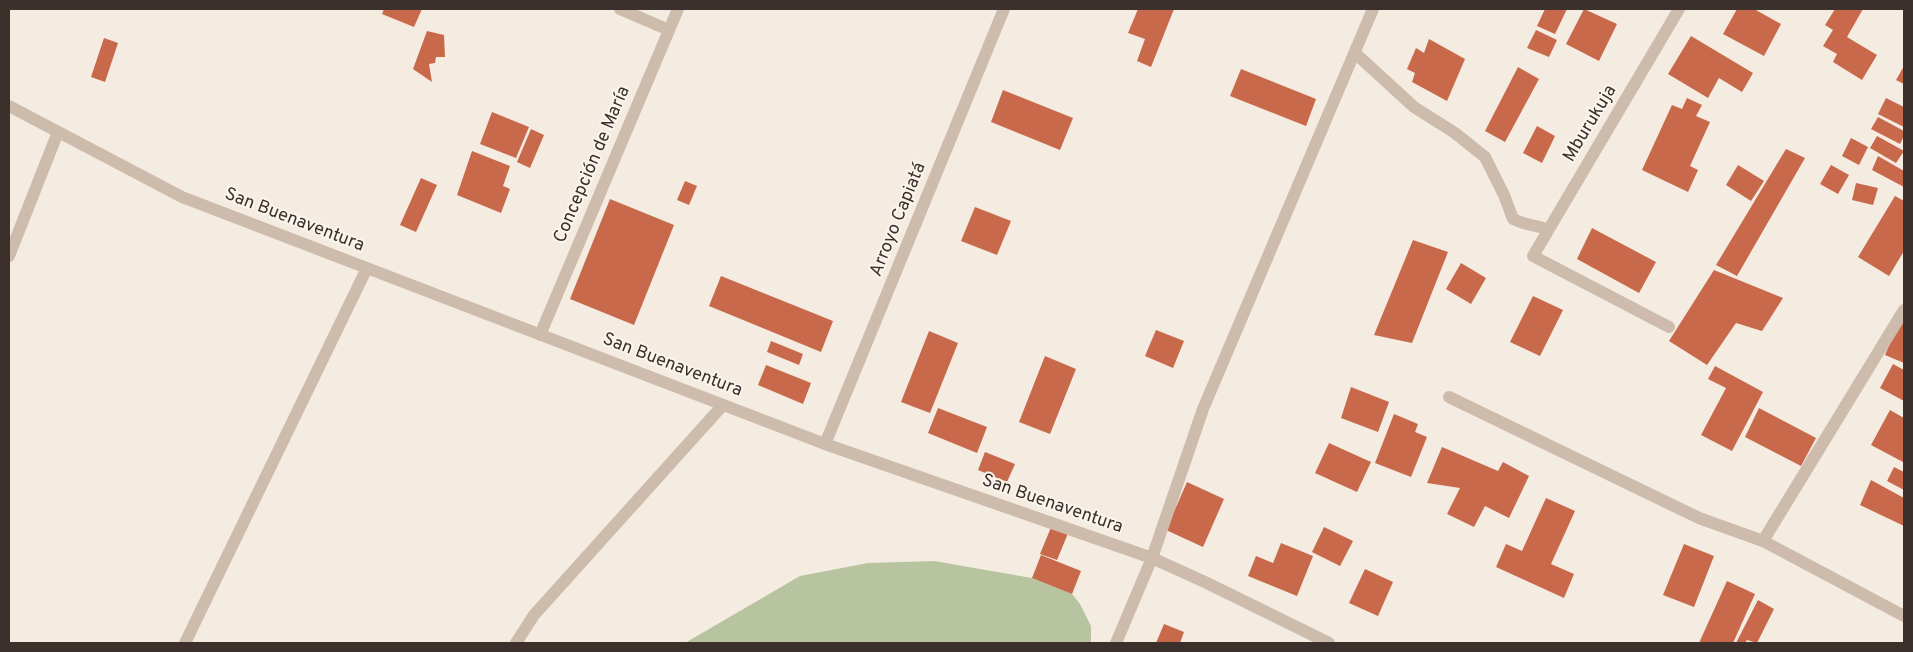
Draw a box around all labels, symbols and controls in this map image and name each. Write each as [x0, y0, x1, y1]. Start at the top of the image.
street label: Mburukuja [1560, 82, 1622, 166]
street label: Concepción de María [550, 83, 636, 247]
street label: Arroyo Capiatá [866, 160, 932, 280]
street label: San Buenaventura [221, 184, 367, 258]
street label: San Buenaventura [599, 329, 745, 403]
street label: San Buenaventura [979, 471, 1125, 539]

